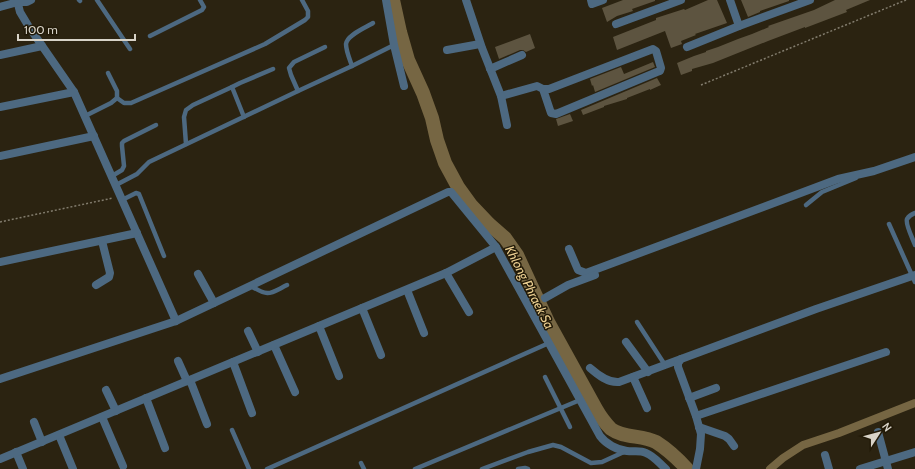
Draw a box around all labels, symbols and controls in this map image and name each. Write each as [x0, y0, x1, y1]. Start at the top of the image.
scale bar [18, 16, 135, 42]
text: 100 m [24, 22, 58, 37]
water label: Khlong Phraek Sa [502, 243, 558, 331]
north arrow [859, 413, 899, 453]
text: N [879, 420, 895, 434]

